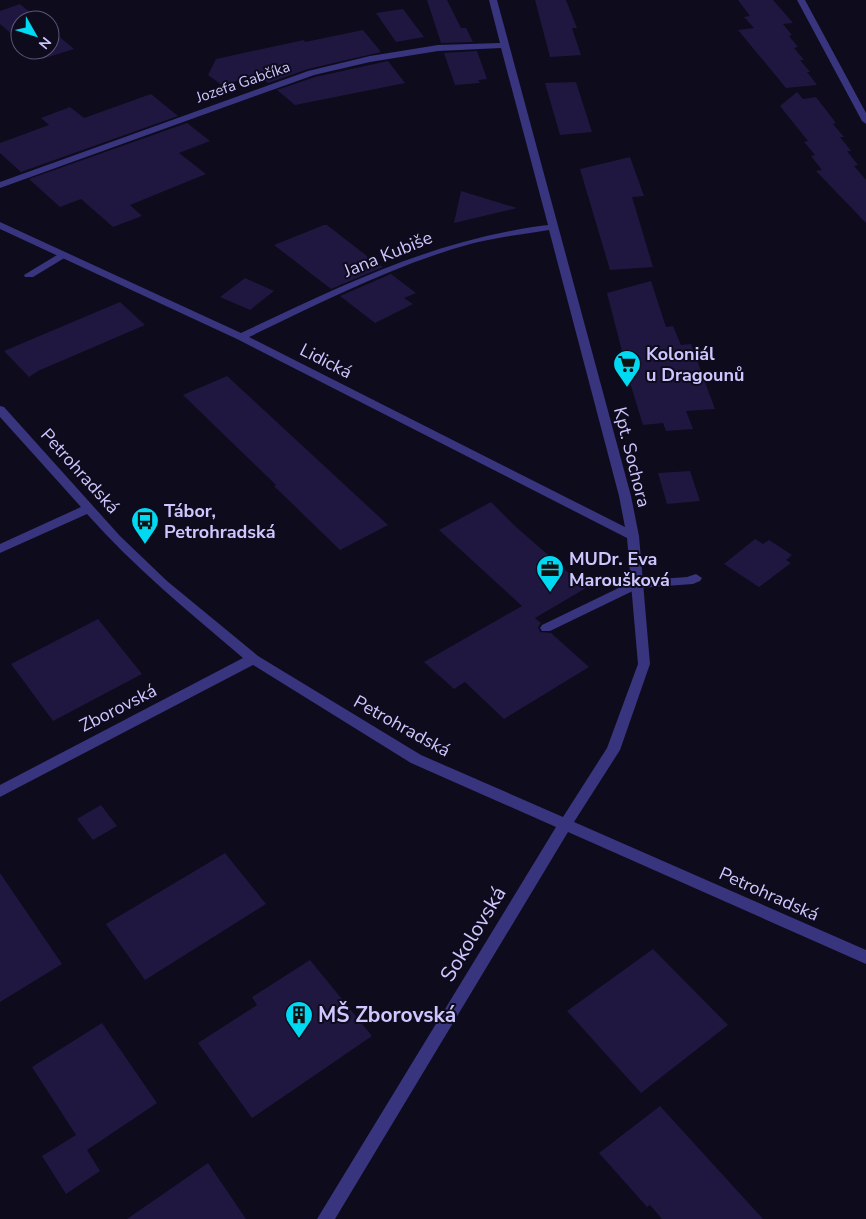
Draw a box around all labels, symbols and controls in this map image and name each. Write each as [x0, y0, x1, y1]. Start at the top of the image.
north arrow [10, 10, 60, 60]
text: N [34, 33, 55, 53]
street label: Jozefa Gabčíka [192, 57, 293, 108]
street label: Jana Kubiše [339, 225, 436, 283]
street label: Lidická [296, 338, 356, 384]
place label: Koloniál u Dragounů [646, 342, 744, 387]
supermarket icon: Koloniál u Dragounů [612, 349, 642, 388]
street label: Kpt. Sochora [608, 404, 656, 510]
street label: Petrohradská [35, 423, 125, 519]
place label: Tábor, Petrohradská [164, 499, 276, 544]
bus stop icon: Tábor, Petrohradská [130, 506, 160, 545]
place label: MUDr. Eva Maroušková [569, 547, 670, 592]
office icon: MUDr. Eva Maroušková [535, 554, 565, 593]
street label: Zborovská [75, 678, 161, 738]
street label: Petrohradská [349, 690, 455, 762]
street label: Petrohradská [715, 861, 823, 927]
street label: Sokolovská [434, 881, 512, 987]
building icon: MŠ Zborovská [284, 1000, 314, 1039]
place label: MŠ Zborovská [318, 1001, 456, 1029]

